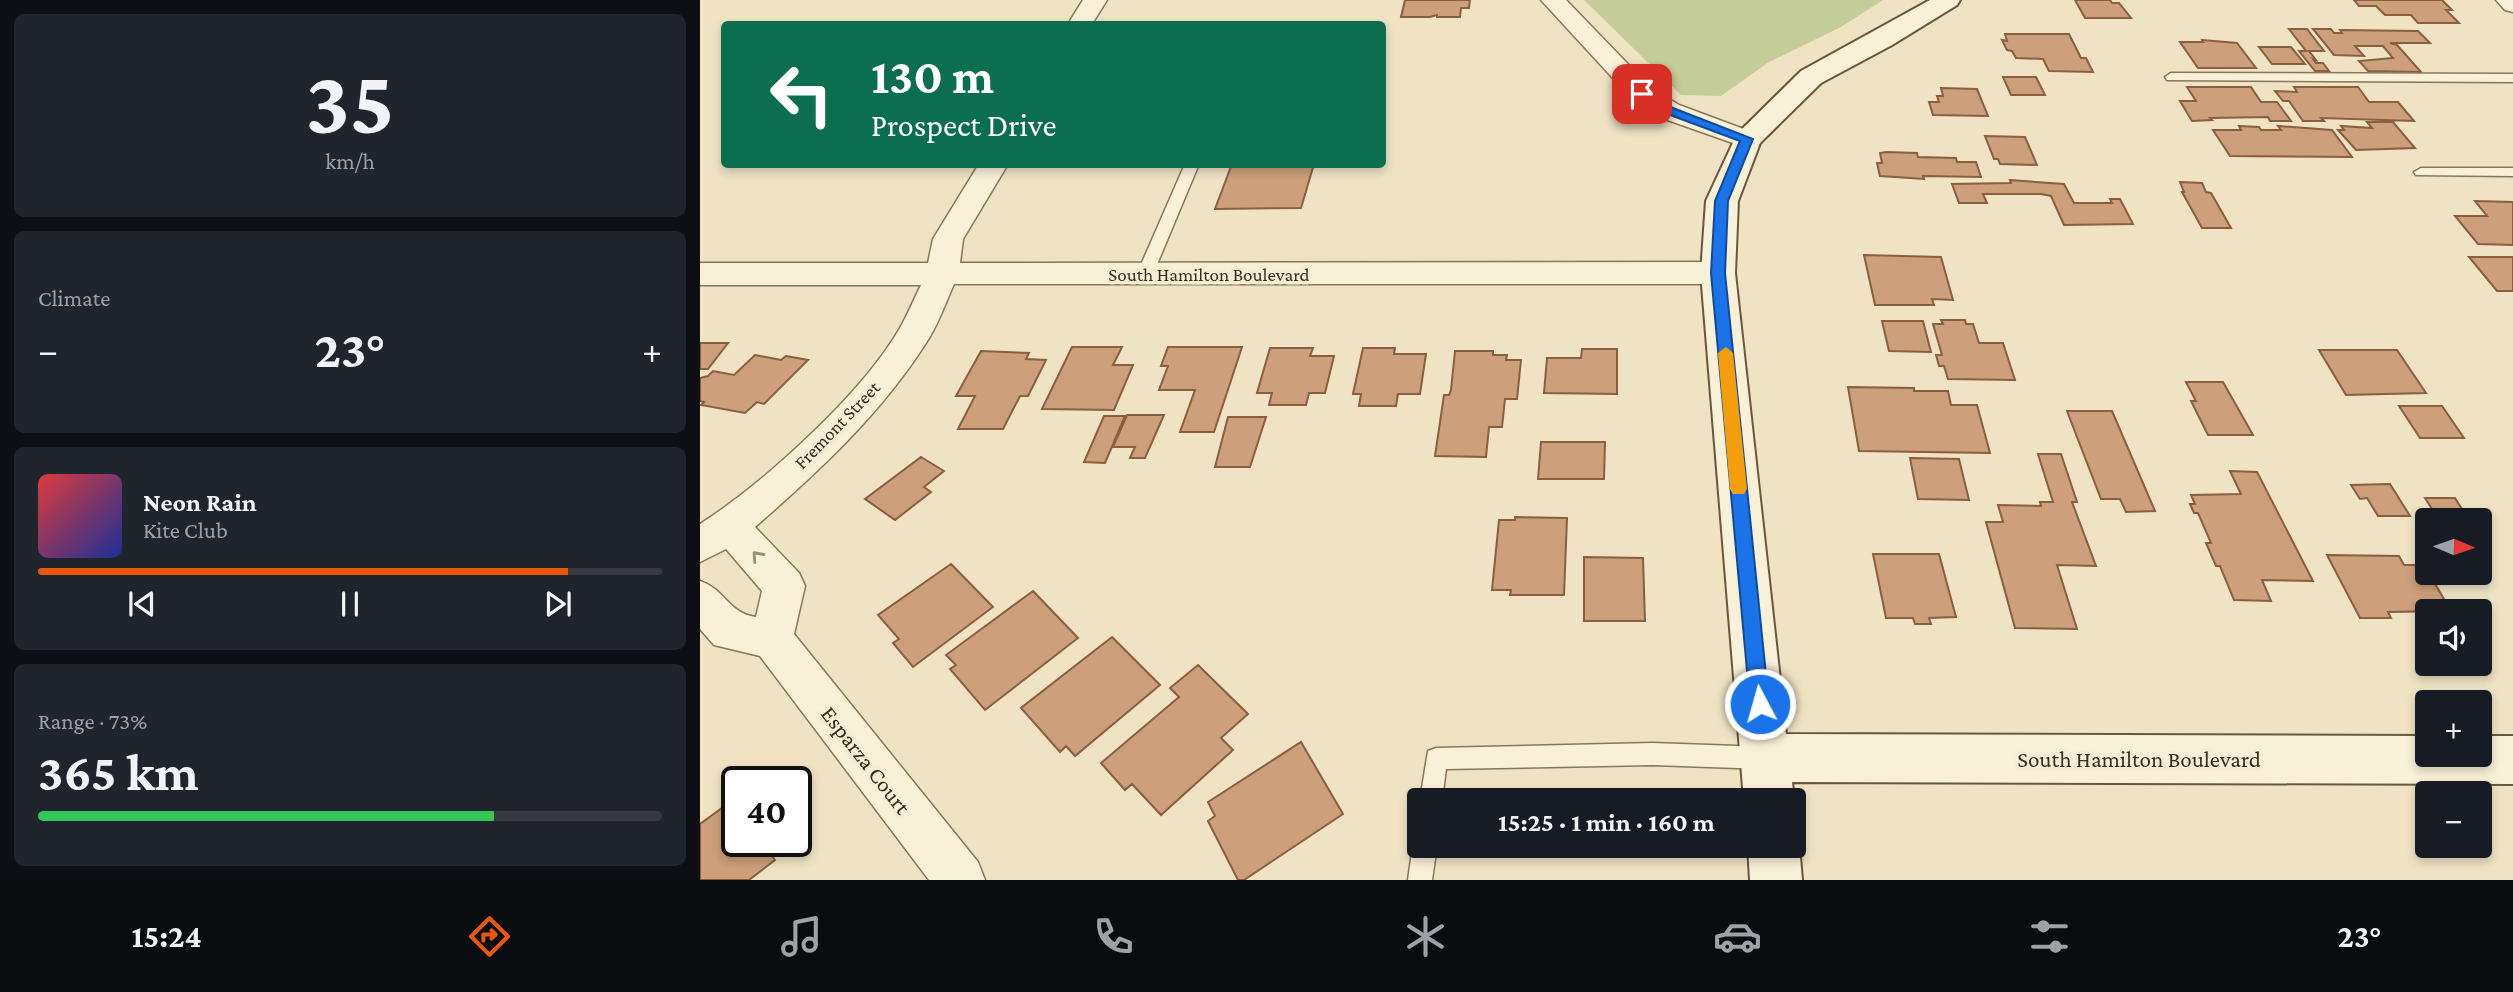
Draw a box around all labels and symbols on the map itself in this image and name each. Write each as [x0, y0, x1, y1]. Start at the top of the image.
pin [1612, 64, 1672, 124]
street label: South Hamilton Boulevard [1108, 264, 1310, 285]
street label: Fremont Street [790, 376, 884, 473]
north arrow [2415, 508, 2492, 584]
one-way arrow [752, 551, 765, 564]
position arrow [1723, 667, 1797, 741]
street label: Esparza Court [816, 701, 916, 819]
street label: South Hamilton Boulevard [2017, 746, 2261, 772]
speed limit sign: 40 [721, 766, 812, 857]

